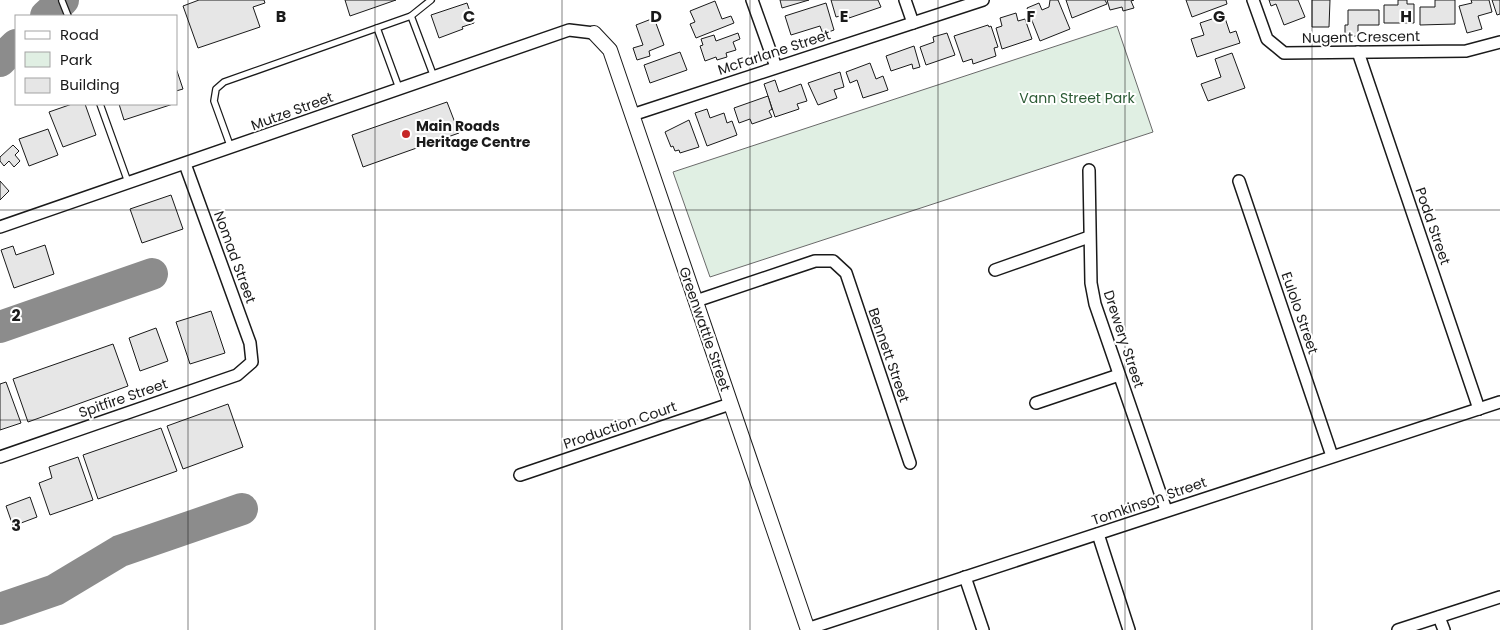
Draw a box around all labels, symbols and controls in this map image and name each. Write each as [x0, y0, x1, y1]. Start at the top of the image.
text: B [276, 5, 286, 28]
text: C [463, 5, 475, 28]
text: D [650, 5, 662, 28]
text: E [840, 5, 848, 28]
text: F [1027, 5, 1036, 28]
text: G [1213, 5, 1225, 28]
text: H [1400, 5, 1412, 28]
legend [15, 15, 178, 105]
text: Road [60, 24, 99, 45]
street label: McFarlane Street [715, 24, 833, 80]
street label: Nugent Crescent [1302, 26, 1420, 48]
text: Park [60, 49, 92, 70]
text: Building [60, 74, 120, 95]
street label: Mutze Street [248, 87, 336, 135]
park label: Vann Street Park [1019, 88, 1135, 108]
place label: Main Roads Heritage Centre [416, 116, 531, 152]
marker: Main Roads Heritage Centre [400, 128, 412, 140]
street label: Podd Street [1410, 185, 1456, 267]
street label: Nomad Street [209, 208, 261, 306]
street label: Greenwattle Street [674, 264, 736, 394]
street label: Eulolo Street [1277, 269, 1323, 357]
street label: Drewery Street [1099, 288, 1149, 390]
text: 2 [11, 304, 21, 327]
street label: Bennett Street [863, 305, 915, 405]
street label: Spitfire Street [76, 373, 170, 423]
street label: Production Court [561, 396, 679, 454]
street label: Tomkinson Street [1089, 472, 1209, 530]
text: 3 [11, 514, 21, 537]

